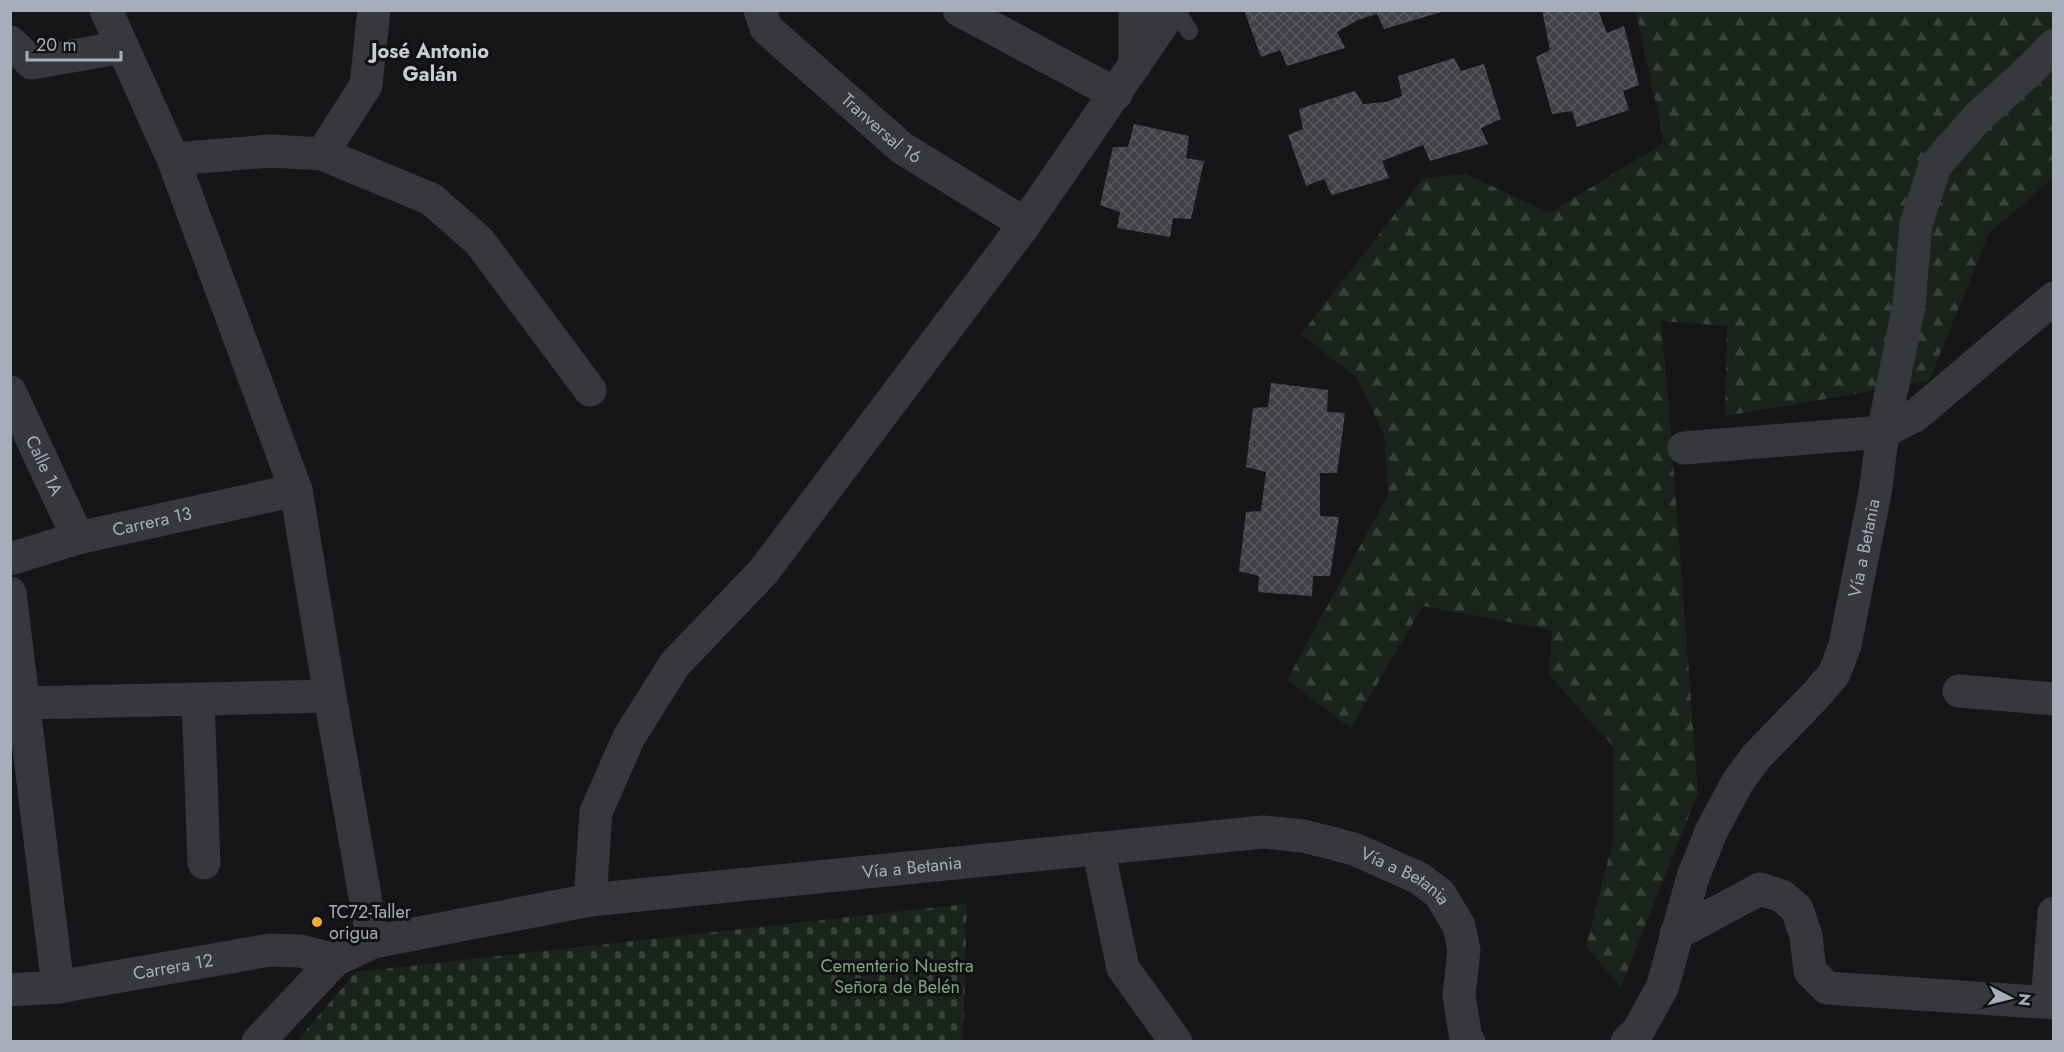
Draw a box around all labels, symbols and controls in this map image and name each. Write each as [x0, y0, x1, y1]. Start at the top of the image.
scale bar [27, 24, 122, 62]
text: 20 m [36, 32, 76, 58]
district label: José Antonio Galán [367, 37, 489, 89]
street label: Tranversal 16 [835, 87, 927, 170]
street label: Calle 1A [19, 431, 70, 500]
street label: Vía a Betania [1842, 496, 1887, 600]
street label: Carrera 13 [110, 500, 194, 543]
street label: Vía a Betania [1356, 840, 1457, 910]
street label: Vía a Betania [861, 850, 963, 885]
place label: TC72-Taller origua [329, 899, 412, 946]
marker: TC72-Taller origua [310, 915, 324, 929]
street label: Carrera 12 [131, 947, 215, 987]
park label: Cementerio Nuestra Señora de Belén [820, 953, 974, 1000]
north arrow [1980, 968, 2040, 1028]
text: N [2012, 992, 2037, 1007]

